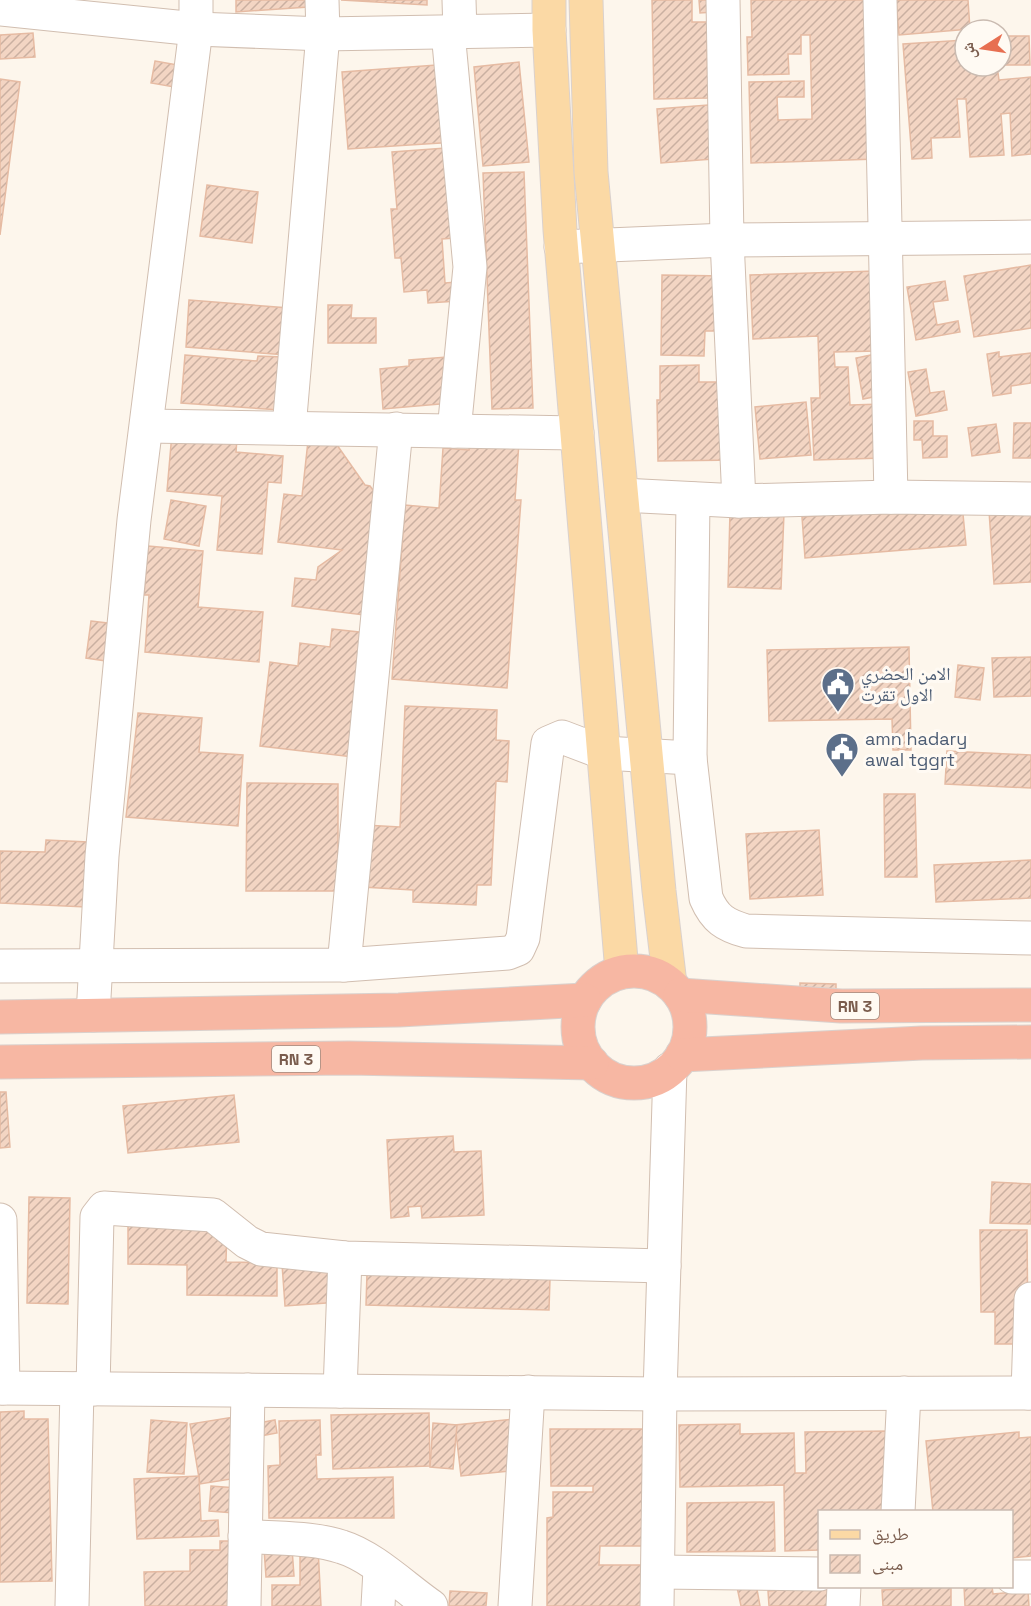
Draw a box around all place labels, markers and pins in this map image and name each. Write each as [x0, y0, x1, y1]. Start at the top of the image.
place label: الامن الحضري الاول تقرت [861, 662, 950, 706]
public building icon: الامن الحضري الاول تقرت [820, 666, 856, 713]
place label: amn hadary awal tggrt [865, 727, 967, 771]
public building icon: amn hadary awal tggrt [824, 731, 860, 778]

